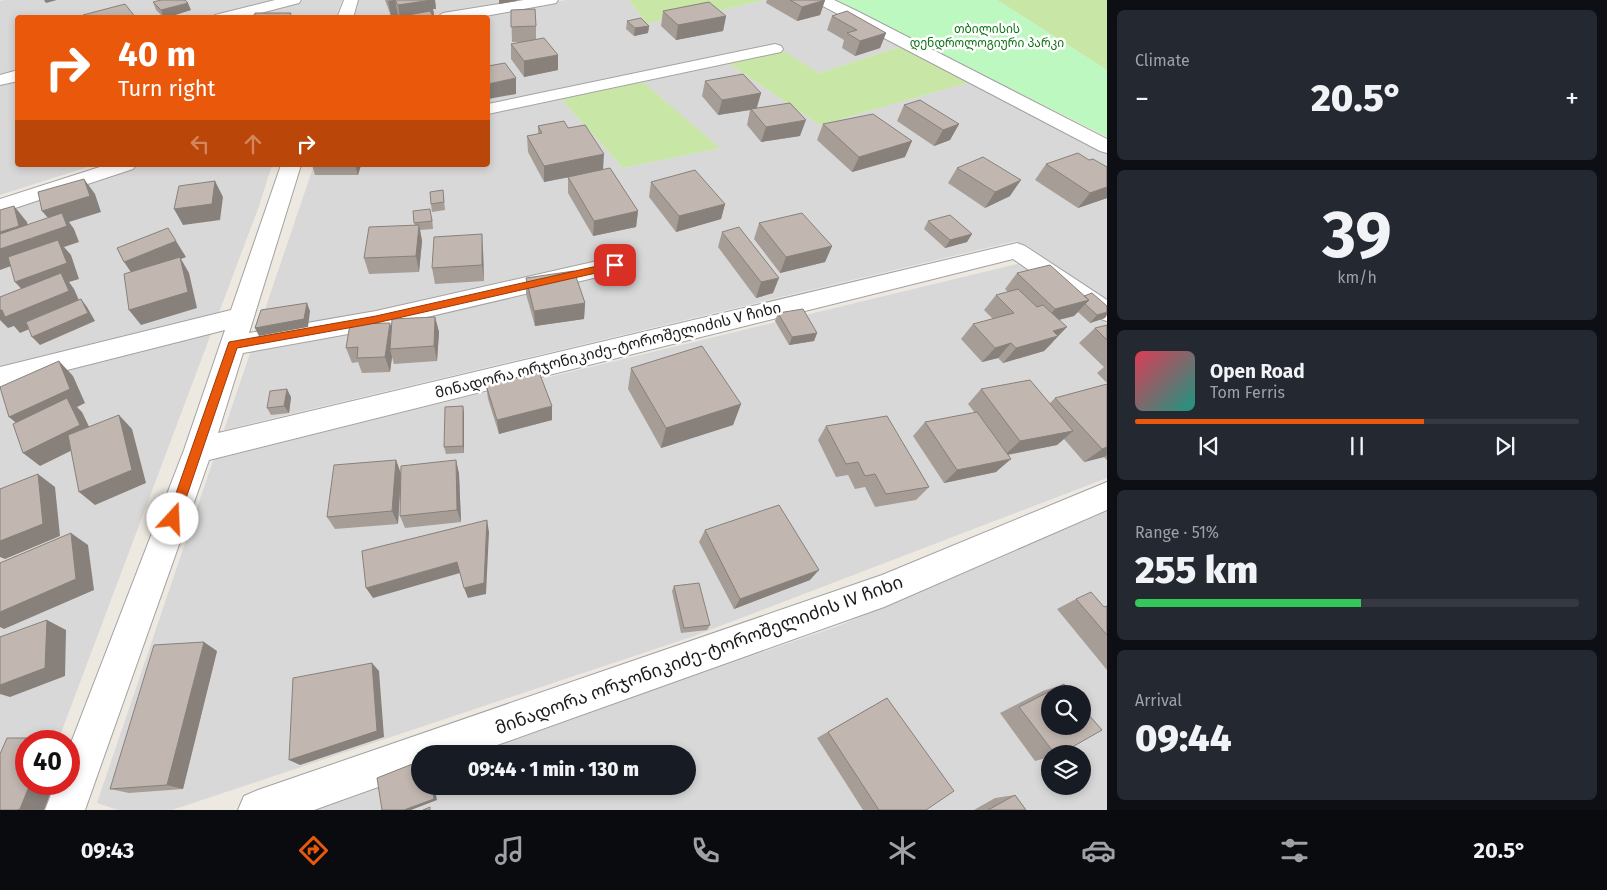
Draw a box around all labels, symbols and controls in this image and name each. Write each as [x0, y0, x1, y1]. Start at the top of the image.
park label: თბილისის დენდროლოგიური პარკი [910, 22, 1064, 51]
text: 40 m [118, 33, 196, 75]
icon: right [35, 35, 100, 100]
text: Climate [1135, 51, 1190, 70]
text: Turn right [118, 75, 215, 102]
text: 20.5° [1311, 75, 1403, 121]
text: − [1135, 82, 1149, 115]
text: + [1565, 82, 1579, 115]
icon: left [186, 130, 214, 158]
icon: ahead [239, 130, 267, 158]
icon: right [292, 130, 320, 158]
text: 39 [1322, 196, 1392, 274]
pin [594, 244, 636, 286]
icon: arrive [601, 251, 629, 279]
text: km/h [1337, 268, 1377, 287]
street label: მინადორა ორჯონიკიძე-ტოროშელიძის V ჩიხი [433, 298, 783, 402]
text: Open Road [1210, 360, 1305, 383]
text: Tom Ferris [1210, 383, 1285, 402]
icon: previous [1195, 432, 1223, 460]
icon: pause [1343, 432, 1371, 460]
icon: next [1491, 432, 1519, 460]
position arrow [146, 492, 198, 544]
text: Range · 51% [1135, 523, 1219, 542]
text: 255 km [1135, 547, 1258, 593]
street label: მინადორა ორჯონიკიძე-ტოროშელიძის IV ჩიხი [492, 571, 906, 739]
map controls [1041, 685, 1091, 795]
button: search [1041, 685, 1091, 735]
text: Arrival [1135, 691, 1182, 710]
text: 09:44 [1135, 715, 1232, 761]
speed limit sign: 40 [15, 730, 80, 795]
button: layers [1041, 745, 1091, 795]
text: 09:44 · 1 min · 130 m [468, 758, 639, 781]
icon: directions [296, 833, 331, 868]
icon: music [492, 833, 527, 868]
icon: phone [688, 833, 723, 868]
icon: climate [885, 833, 920, 868]
icon: car [1081, 833, 1116, 868]
icon: filters [1277, 833, 1312, 868]
text: 09:43 [81, 837, 134, 864]
text: 20.5° [1474, 837, 1526, 864]

